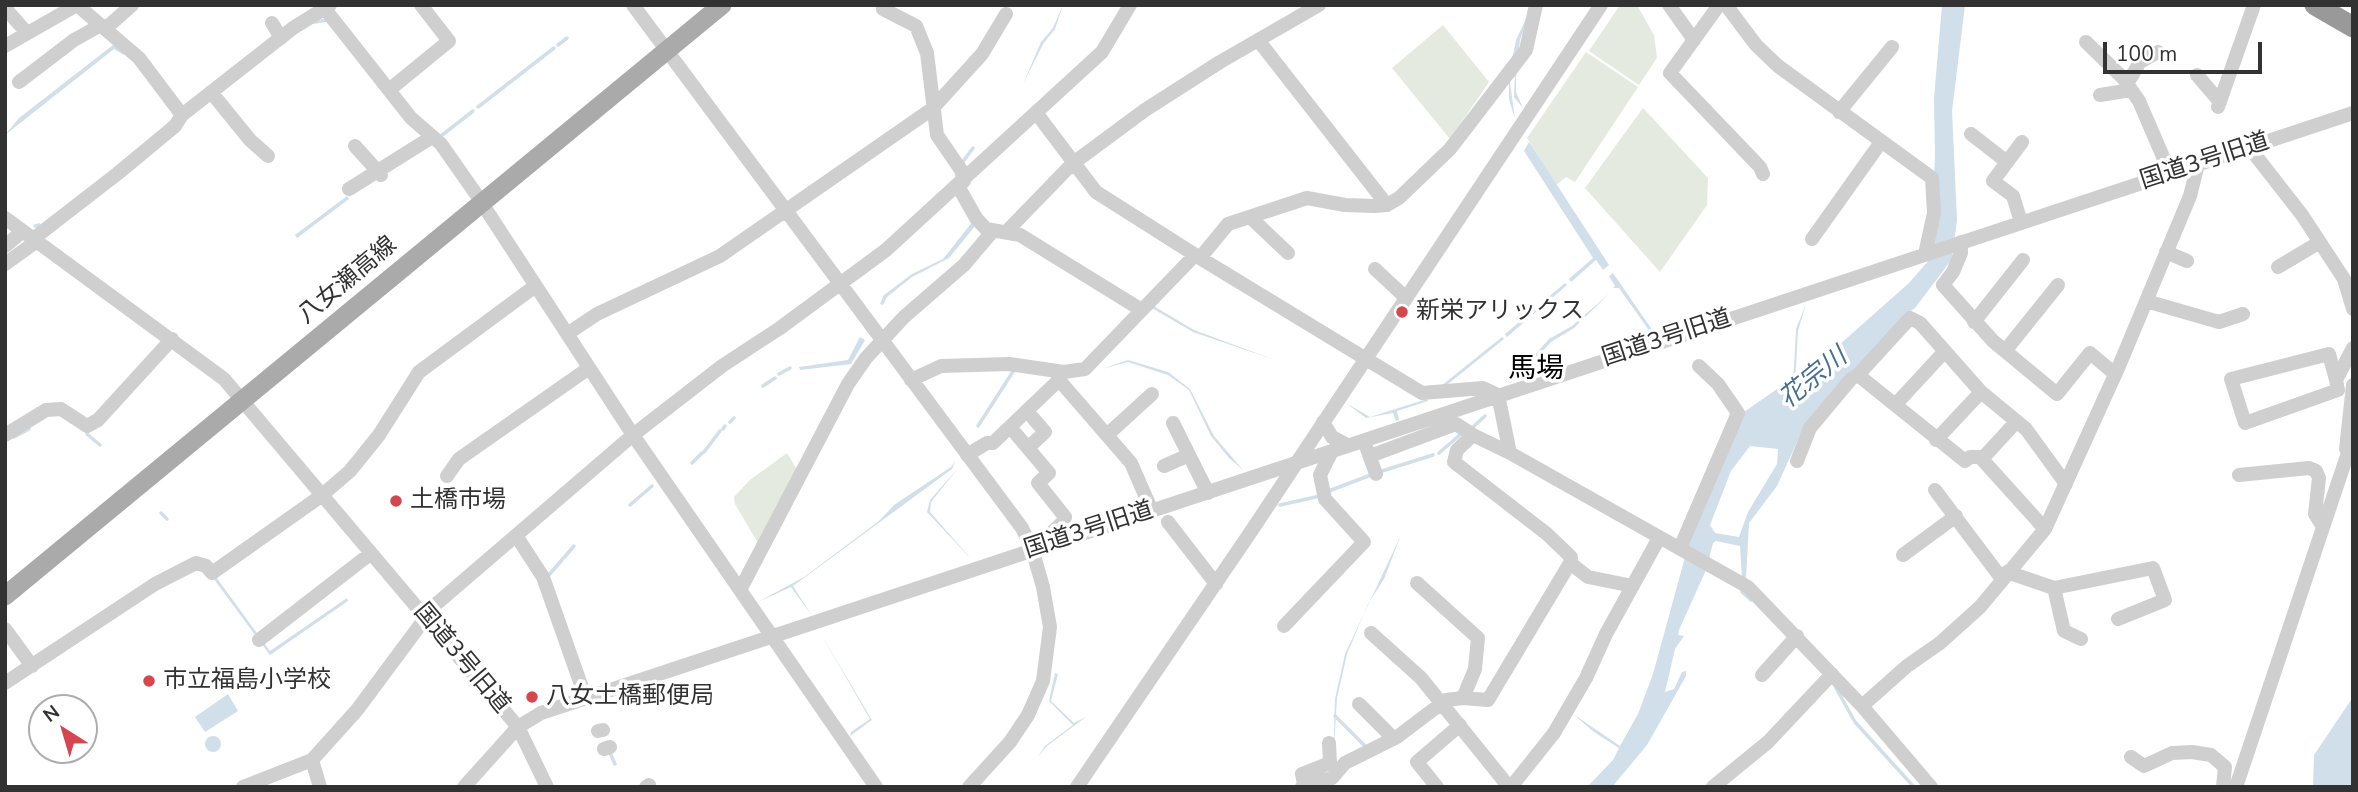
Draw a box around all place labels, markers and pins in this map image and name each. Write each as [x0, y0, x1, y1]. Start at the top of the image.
place label: 新栄アリックス [1416, 298, 1584, 326]
marker: 新栄アリックス [1394, 304, 1410, 320]
place label: 土橋市場 [410, 487, 506, 515]
marker: 土橋市場 [388, 493, 404, 509]
place label: 市立福島小学校 [163, 667, 331, 695]
marker: 市立福島小学校 [141, 673, 157, 689]
place label: 八女土橋郵便局 [546, 683, 714, 711]
marker: 八女土橋郵便局 [524, 689, 540, 705]

